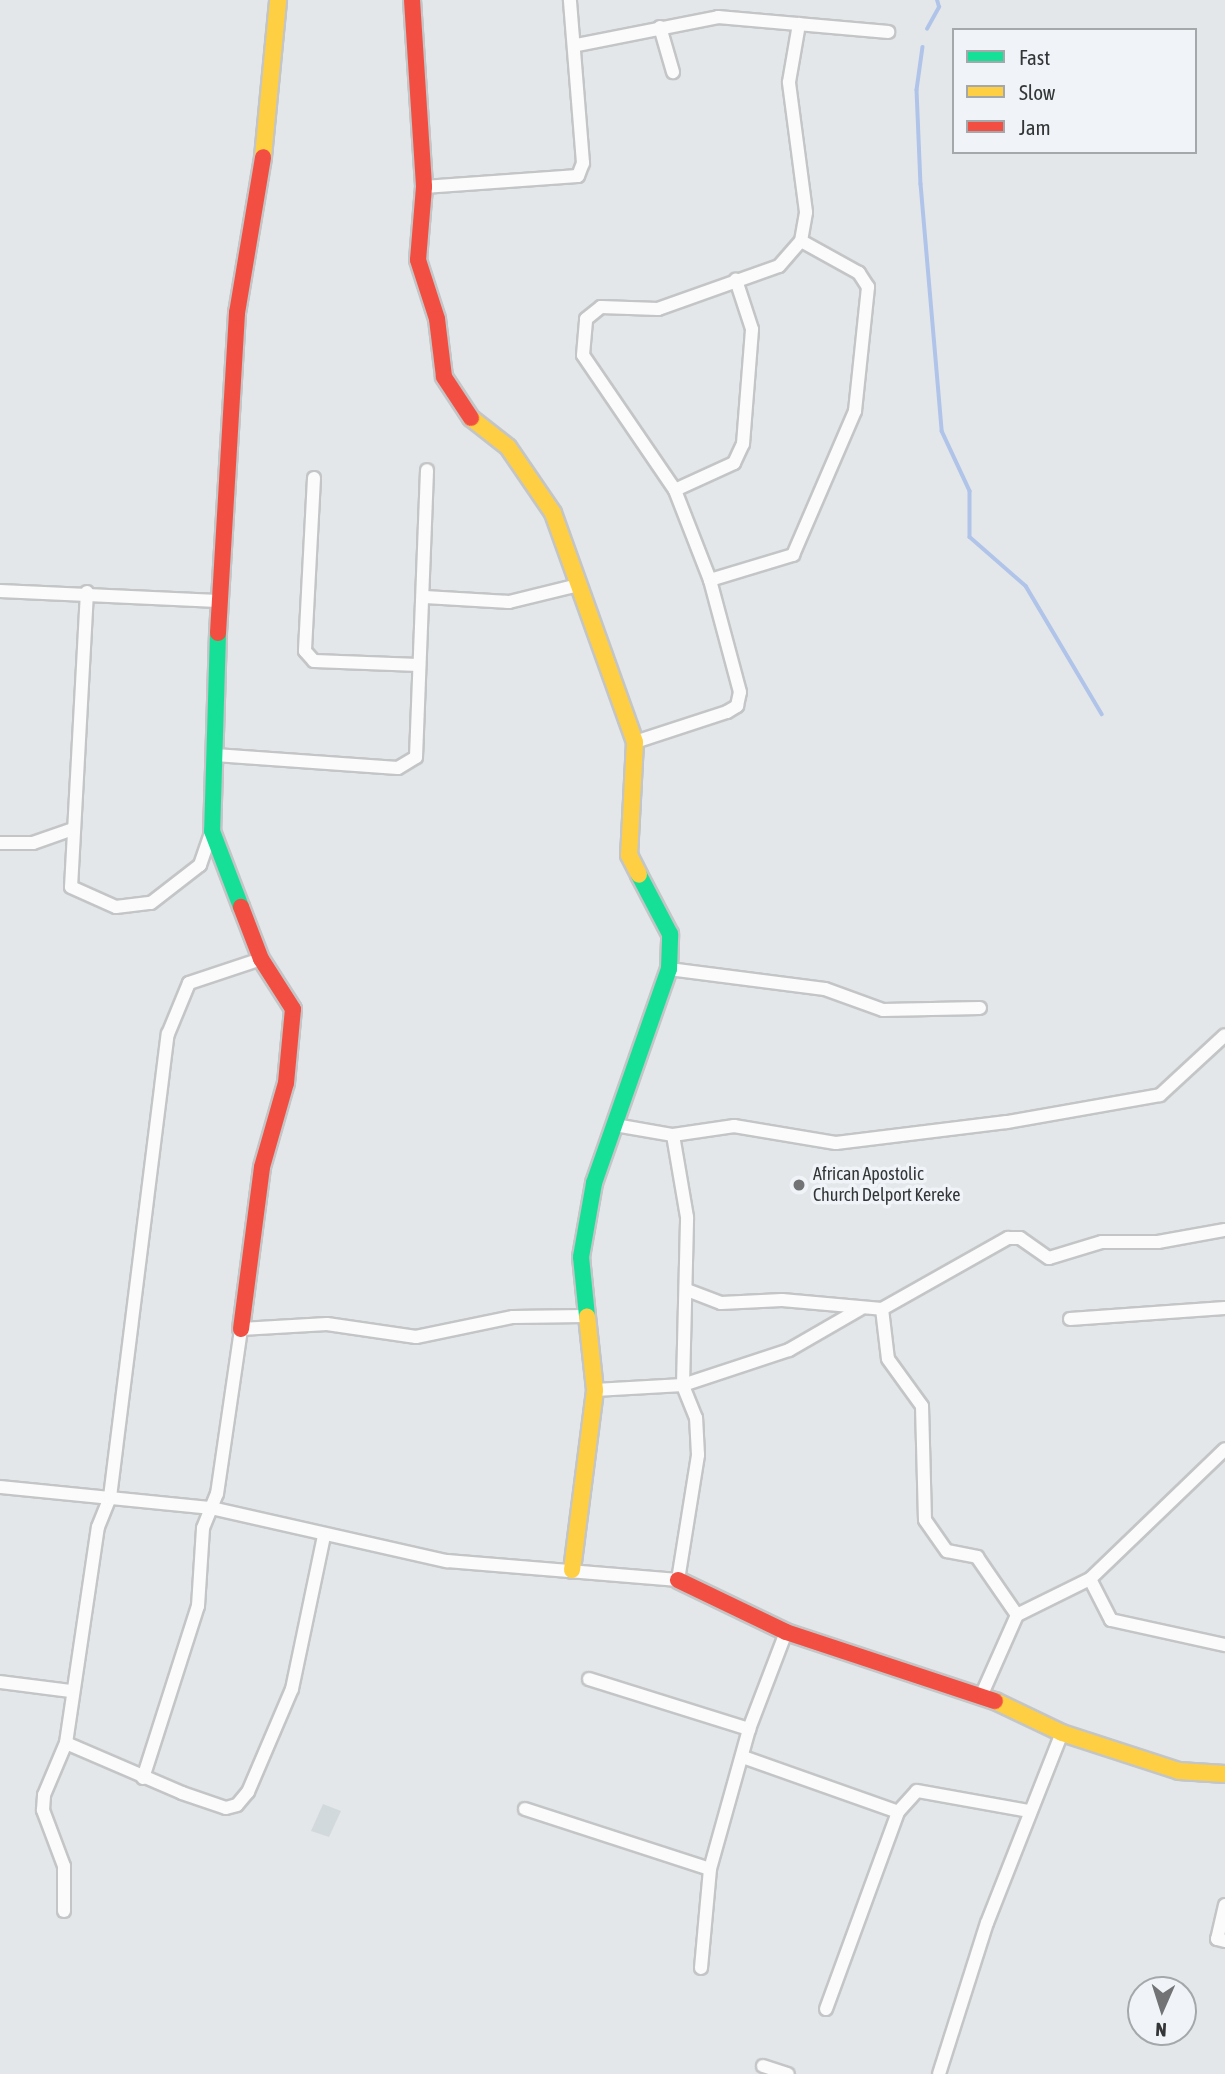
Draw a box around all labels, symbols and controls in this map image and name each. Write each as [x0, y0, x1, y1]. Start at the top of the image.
legend [952, 28, 1197, 154]
text: Fast [1019, 45, 1050, 69]
text: Slow [1019, 80, 1055, 104]
text: Jam [1019, 115, 1051, 139]
place label: African Apostolic Church Delport Kereke [813, 1164, 960, 1206]
marker: African Apostolic Church Delport Kereke [791, 1177, 807, 1193]
north arrow [1127, 1976, 1197, 2046]
text: N [1155, 2019, 1167, 2041]

